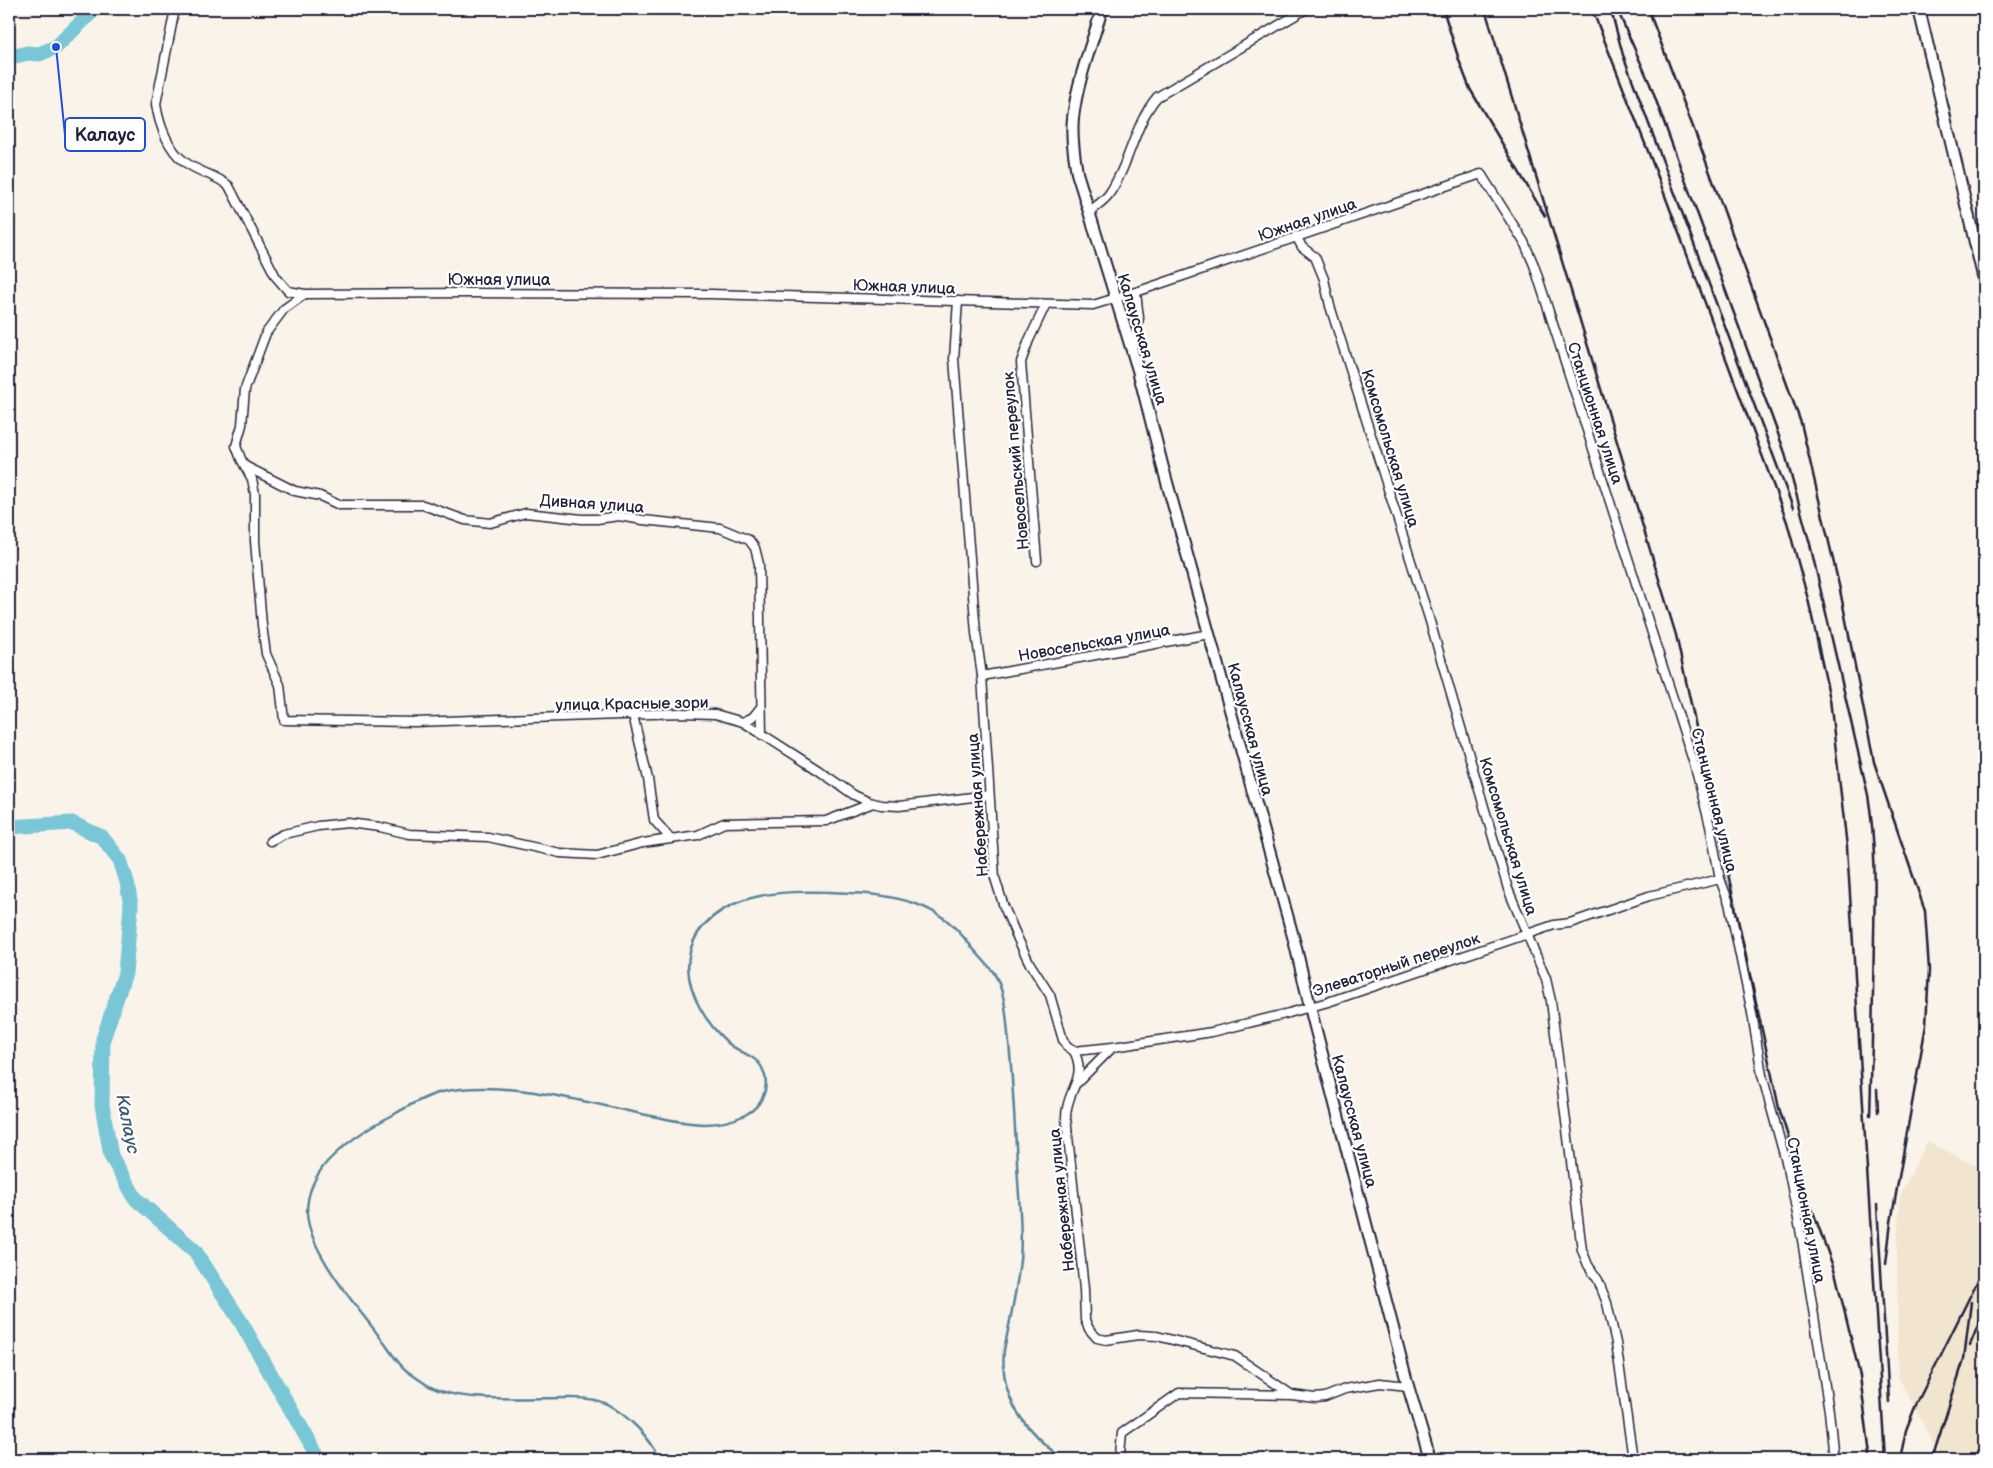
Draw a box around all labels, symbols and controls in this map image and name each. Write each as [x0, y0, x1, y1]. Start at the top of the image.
callout: Калаус [65, 118, 145, 151]
text: Калаус [75, 125, 135, 146]
street label: Южная улица [1256, 195, 1360, 246]
street label: Южная улица [448, 271, 551, 290]
street label: Калаусская улица [1113, 271, 1171, 408]
street label: Южная улица [852, 276, 956, 299]
street label: Станционная улица [1563, 340, 1627, 487]
street label: Комсомольская улица [1356, 367, 1423, 530]
street label: Новосельский переулок [999, 370, 1034, 551]
street label: Дивная улица [539, 491, 645, 518]
street label: Новосельская улица [1017, 621, 1172, 666]
street label: Калаусская улица [1223, 661, 1277, 798]
street label: улица Красные зори [555, 694, 709, 715]
street label: Станционная улица [1686, 726, 1741, 875]
street label: Набережная улица [964, 732, 993, 877]
street label: Комсомольская улица [1474, 755, 1541, 918]
street label: Элеваторный переулок [1310, 929, 1483, 1001]
street label: Калаусская улица [1327, 1053, 1381, 1190]
water label: Калаус [111, 1092, 144, 1156]
street label: Набережная улица [1045, 1127, 1079, 1272]
street label: Станционная улица [1782, 1136, 1829, 1285]

